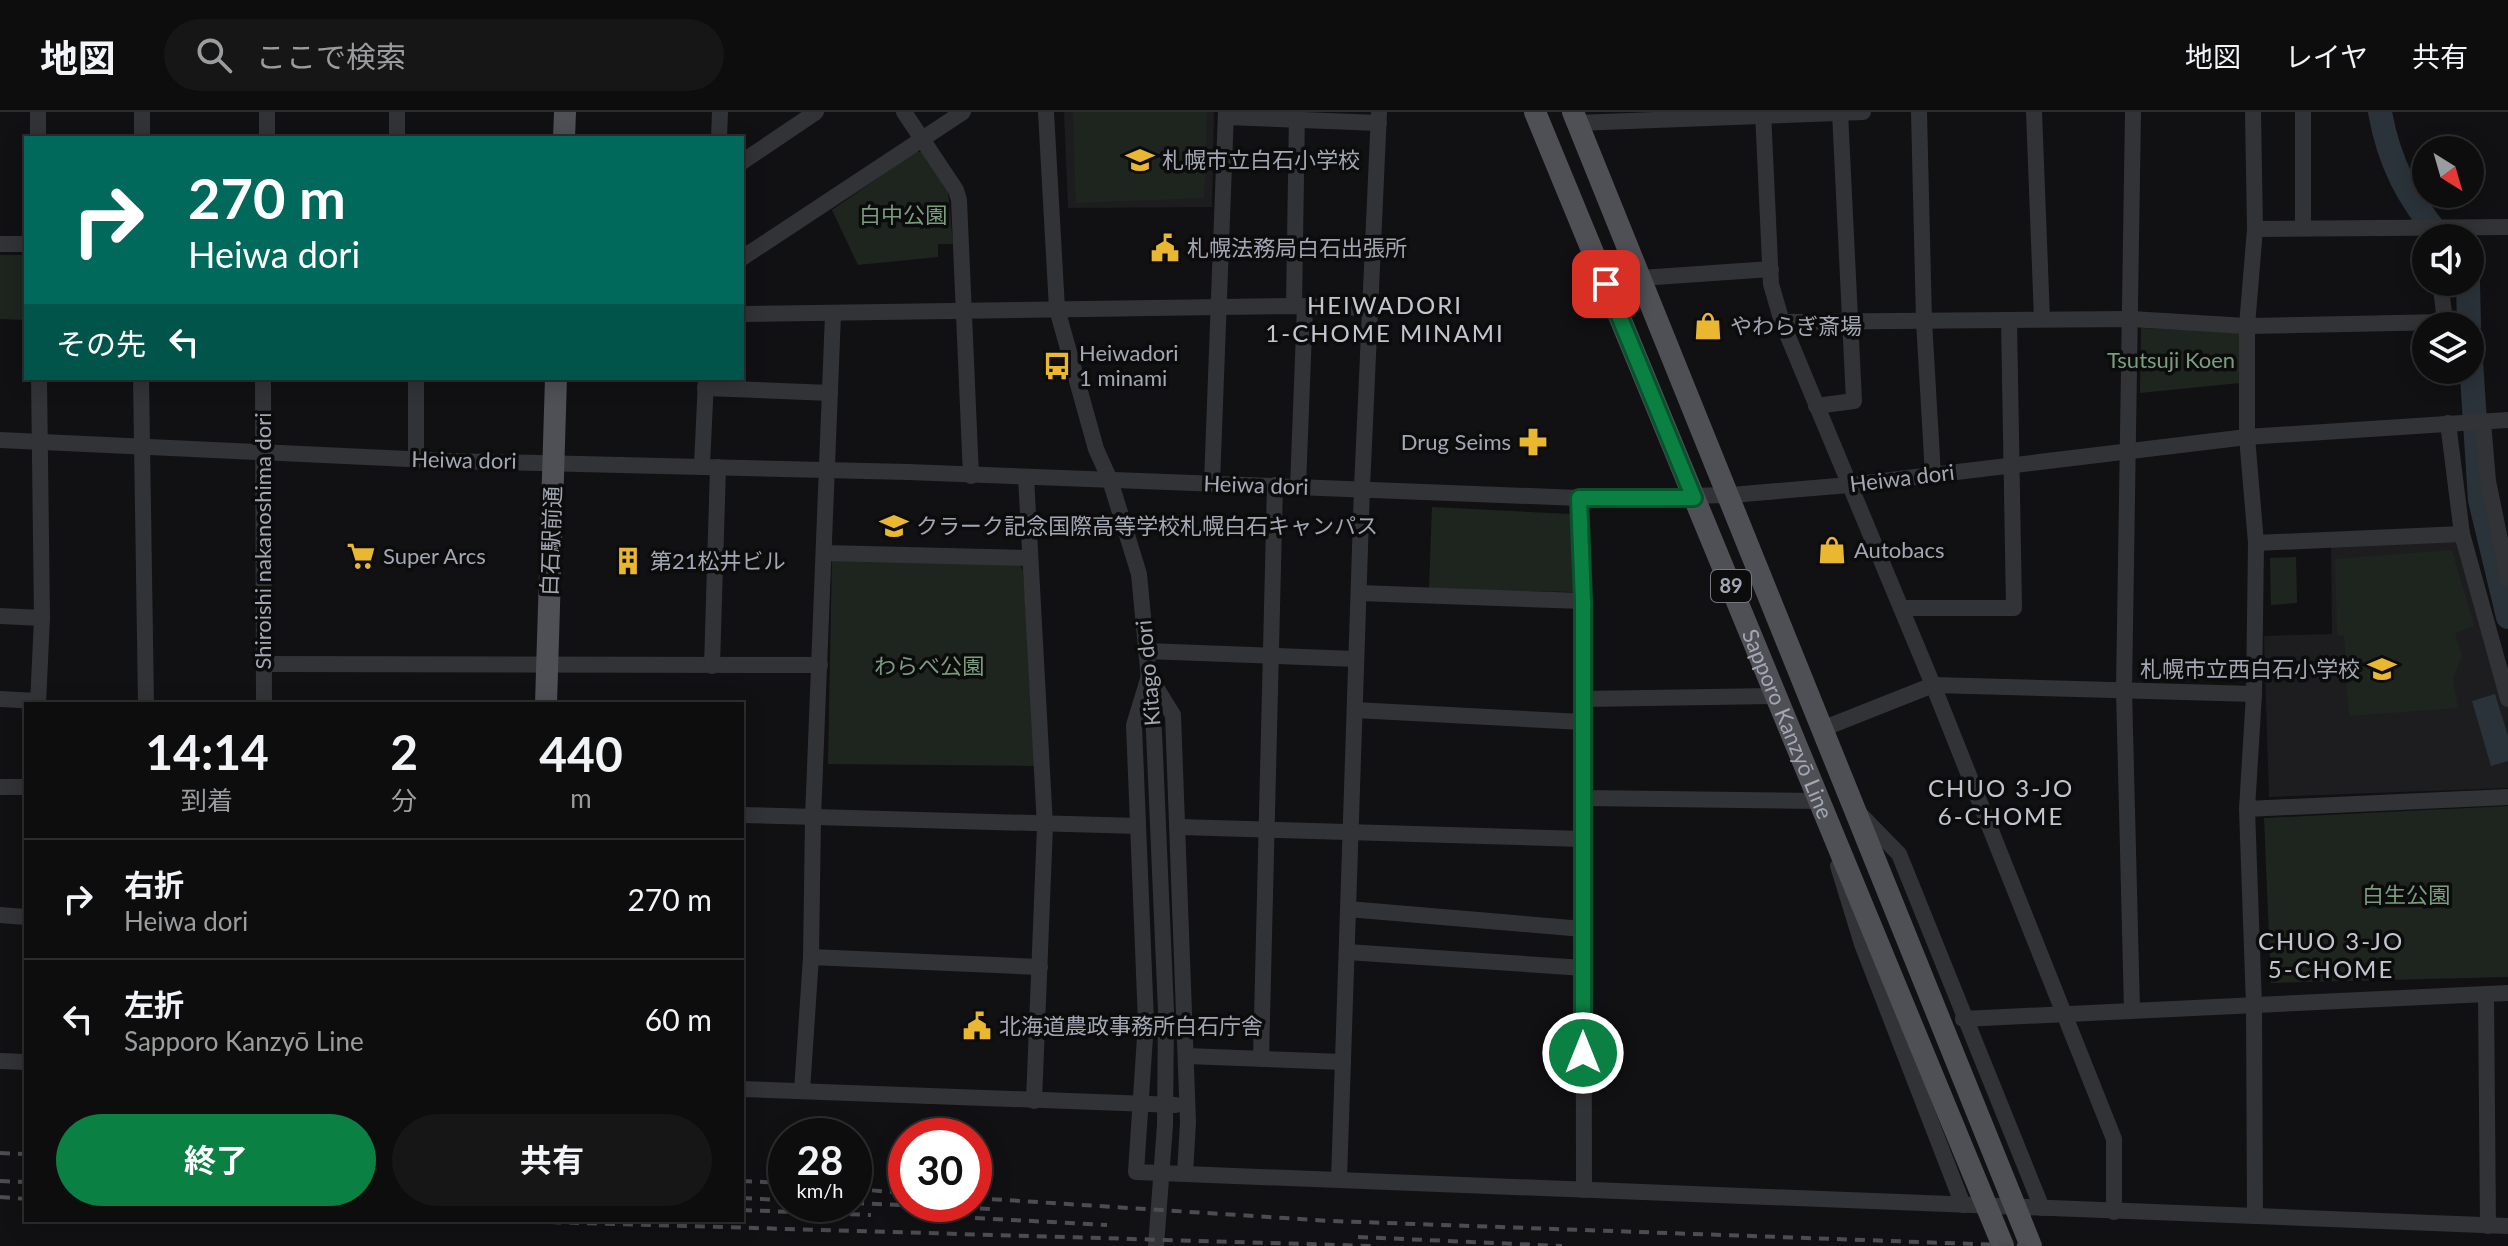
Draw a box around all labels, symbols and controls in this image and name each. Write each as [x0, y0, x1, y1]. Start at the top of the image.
search box [164, 19, 724, 91]
icon: search [192, 33, 236, 77]
text: 地図 [40, 34, 116, 80]
text: ここで検索 [256, 38, 406, 74]
text: 地図 [2185, 39, 2241, 73]
text: レイヤ [2285, 39, 2368, 73]
text: 共有 [2412, 39, 2468, 73]
north arrow [2412, 136, 2484, 208]
map controls [2412, 136, 2484, 384]
school or university icon: 札幌市立白石小学校 [1125, 145, 1155, 175]
place label: 札幌市立白石小学校 [1162, 146, 1360, 173]
text: 270 m [188, 164, 346, 231]
icon: right [56, 168, 160, 272]
park label: 白中公園 [859, 201, 947, 228]
button: sound [2412, 224, 2484, 296]
text: Heiwa dori [188, 232, 360, 276]
public building icon: 札幌法務局白石出張所 [1150, 233, 1180, 263]
place label: 札幌法務局白石出張所 [1187, 234, 1407, 261]
pin [1572, 250, 1640, 318]
icon: arrive [1584, 262, 1628, 306]
district label: HEIWADORI 1-CHOME MINAMI [1265, 290, 1505, 347]
shop icon: やわらぎ斎場 [1693, 311, 1723, 341]
place label: やわらぎ斎場 [1730, 312, 1862, 339]
button: layers [2412, 312, 2484, 384]
icon: left [162, 320, 206, 364]
text: その先 [56, 325, 146, 361]
place label: Heiwadori 1 minami [1079, 339, 1179, 391]
park label: Tsutsuji Koen [2107, 346, 2235, 373]
bus stop icon: Heiwadori 1 minami [1042, 351, 1072, 381]
street label: Shiroishi nakanoshima dori [249, 412, 276, 670]
pharmacy icon: Drug Seims [1518, 427, 1548, 457]
place label: Drug Seims [1401, 428, 1511, 455]
street label: Heiwa dori [411, 445, 517, 474]
street label: Heiwa dori [1848, 458, 1956, 497]
street label: Heiwa dori [1203, 469, 1309, 500]
street label: 白石駅前通 [535, 486, 566, 596]
school or university icon: クラーク記念国際高等学校札幌白石キャンパス [879, 511, 909, 541]
place label: クラーク記念国際高等学校札幌白石キャンパス [916, 512, 1378, 539]
shop icon: Autobacs [1817, 535, 1847, 565]
place label: Autobacs [1854, 536, 1944, 563]
supermarket icon: Super Arcs [346, 541, 376, 571]
place label: Super Arcs [383, 542, 486, 569]
building icon: 第21松井ビル [613, 546, 643, 576]
place label: 第21松井ビル [650, 547, 786, 574]
road number: 89 [1711, 570, 1751, 602]
street label: Kitago dori [1129, 619, 1166, 727]
street label: Sapporo Kanzyō Line [1737, 625, 1839, 823]
park label: わらべ公園 [874, 652, 984, 679]
school or university icon: 札幌市立西白石小学校 [2367, 654, 2397, 684]
place label: 札幌市立西白石小学校 [2140, 655, 2360, 682]
text: 14:14 [145, 723, 269, 780]
text: 2 [390, 723, 418, 780]
text: 440 [539, 725, 623, 782]
district label: CHUO 3-JO 6-CHOME [1928, 773, 2074, 830]
text: m [570, 782, 592, 814]
text: 到着 [181, 784, 233, 816]
text: 分 [391, 784, 417, 816]
text: 右折 [124, 866, 184, 902]
icon: right [56, 877, 100, 921]
text: 270 m [627, 881, 712, 917]
park label: 白生公園 [2362, 881, 2450, 908]
text: Heiwa dori [124, 905, 248, 937]
district label: CHUO 3-JO 5-CHOME [2258, 926, 2404, 983]
text: 左折 [124, 986, 184, 1022]
icon: left [56, 997, 100, 1041]
text: 60 m [645, 1001, 712, 1037]
public building icon: 北海道農政事務所白石庁舎 [962, 1011, 992, 1041]
position arrow [1541, 1011, 1625, 1095]
place label: 北海道農政事務所白石庁舎 [999, 1012, 1263, 1039]
text: Sapporo Kanzyō Line [124, 1025, 364, 1057]
button: 終了 [56, 1114, 376, 1206]
button: 共有 [392, 1114, 712, 1206]
speed limit sign: 30 [888, 1118, 992, 1222]
text: 28 [797, 1136, 843, 1184]
text: km/h [797, 1178, 843, 1202]

